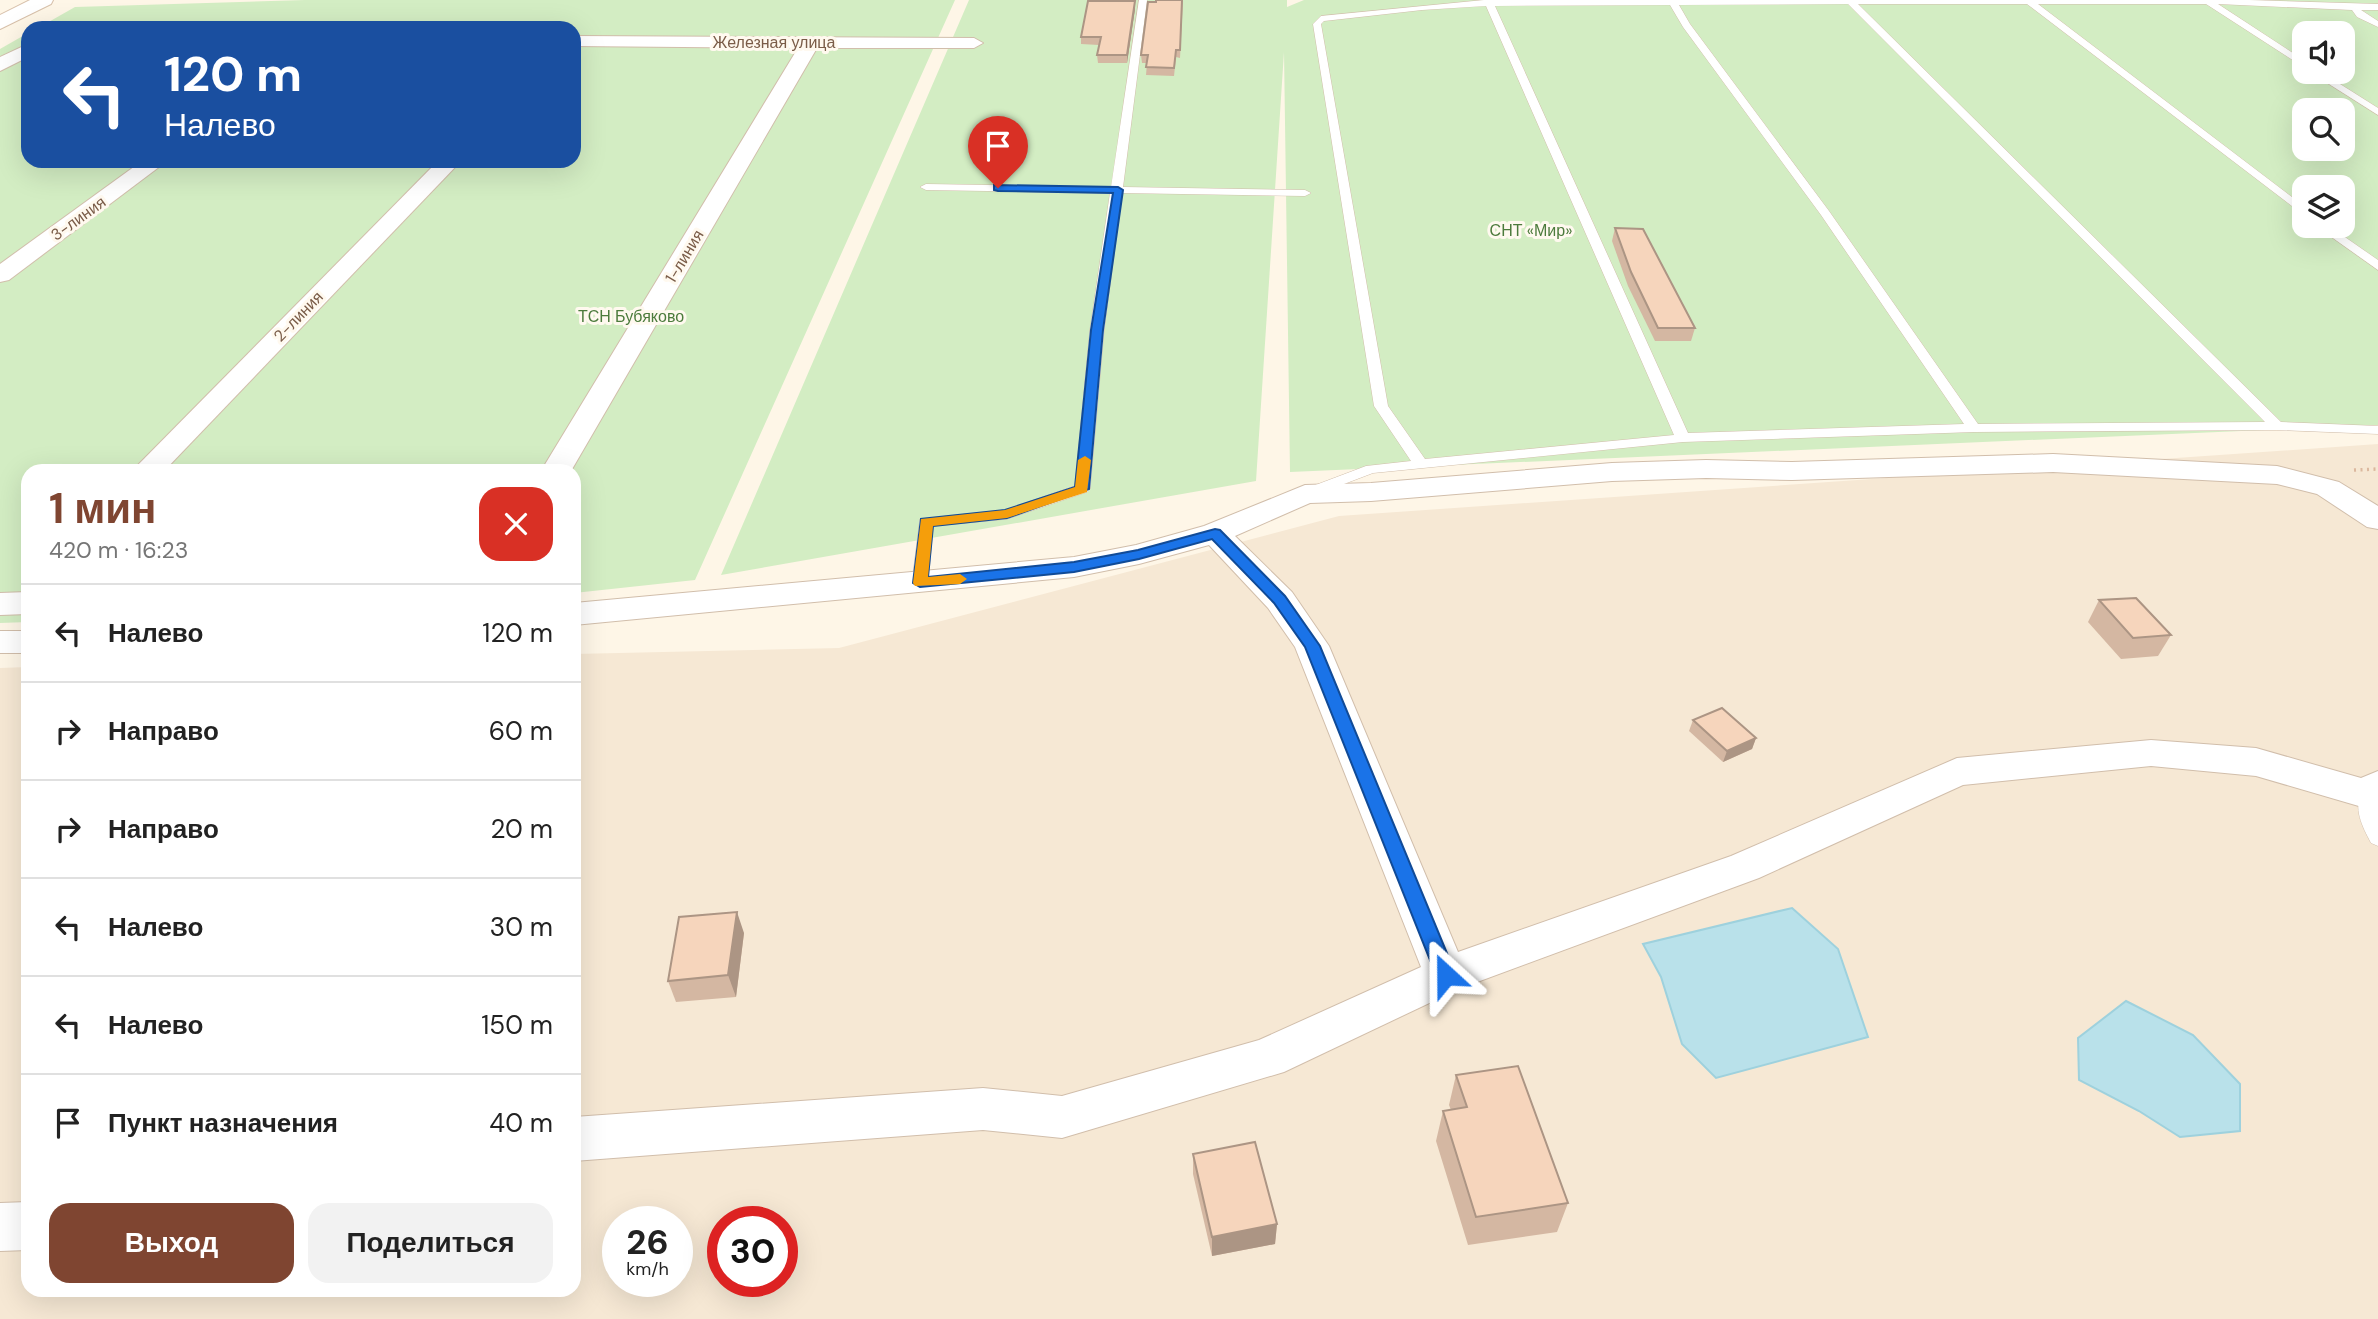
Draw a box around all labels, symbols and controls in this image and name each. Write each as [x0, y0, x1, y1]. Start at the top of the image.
map controls [2292, 21, 2355, 238]
button: sound [2292, 21, 2355, 84]
street label: Железная улица [713, 32, 835, 53]
text: 120 m [164, 42, 302, 106]
icon: left [49, 49, 140, 140]
button: search [2292, 98, 2355, 161]
text: Налево [164, 104, 276, 146]
pin [968, 116, 1028, 188]
icon: arrive [979, 127, 1017, 165]
button: layers [2292, 175, 2355, 238]
street label: 3-линия [47, 191, 110, 245]
park label: СНТ «Мир» [1490, 220, 1572, 241]
street label: 1-линия [660, 226, 708, 287]
street label: 2-линия [269, 287, 328, 346]
park label: ТСН Бубяково [578, 306, 684, 327]
text: 1 мин [49, 481, 156, 536]
button: close [479, 487, 553, 561]
text: 420 m · 16:23 [49, 535, 188, 565]
icon: left [49, 614, 87, 652]
text: Налево [108, 616, 203, 650]
text: 120 m [482, 616, 553, 650]
icon: right [49, 712, 87, 750]
text: Направо [108, 714, 219, 748]
text: 60 m [489, 714, 553, 748]
icon: right [49, 810, 87, 848]
text: Направо [108, 812, 219, 846]
text: 20 m [490, 812, 553, 846]
icon: left [49, 908, 87, 946]
text: Налево [108, 910, 203, 944]
text: 30 m [490, 910, 553, 944]
position arrow [1409, 938, 1483, 1012]
icon: left [49, 1006, 87, 1044]
text: Налево [108, 1008, 203, 1042]
text: 150 m [481, 1008, 553, 1042]
icon: arrive [49, 1104, 87, 1142]
text: Пункт назначения [108, 1106, 338, 1140]
text: 40 m [489, 1106, 553, 1140]
button: Выход [49, 1203, 294, 1283]
button: Поделиться [308, 1203, 553, 1283]
speed limit sign: 30 [707, 1206, 798, 1297]
text: 26 [626, 1219, 669, 1265]
text: km/h [626, 1257, 669, 1281]

